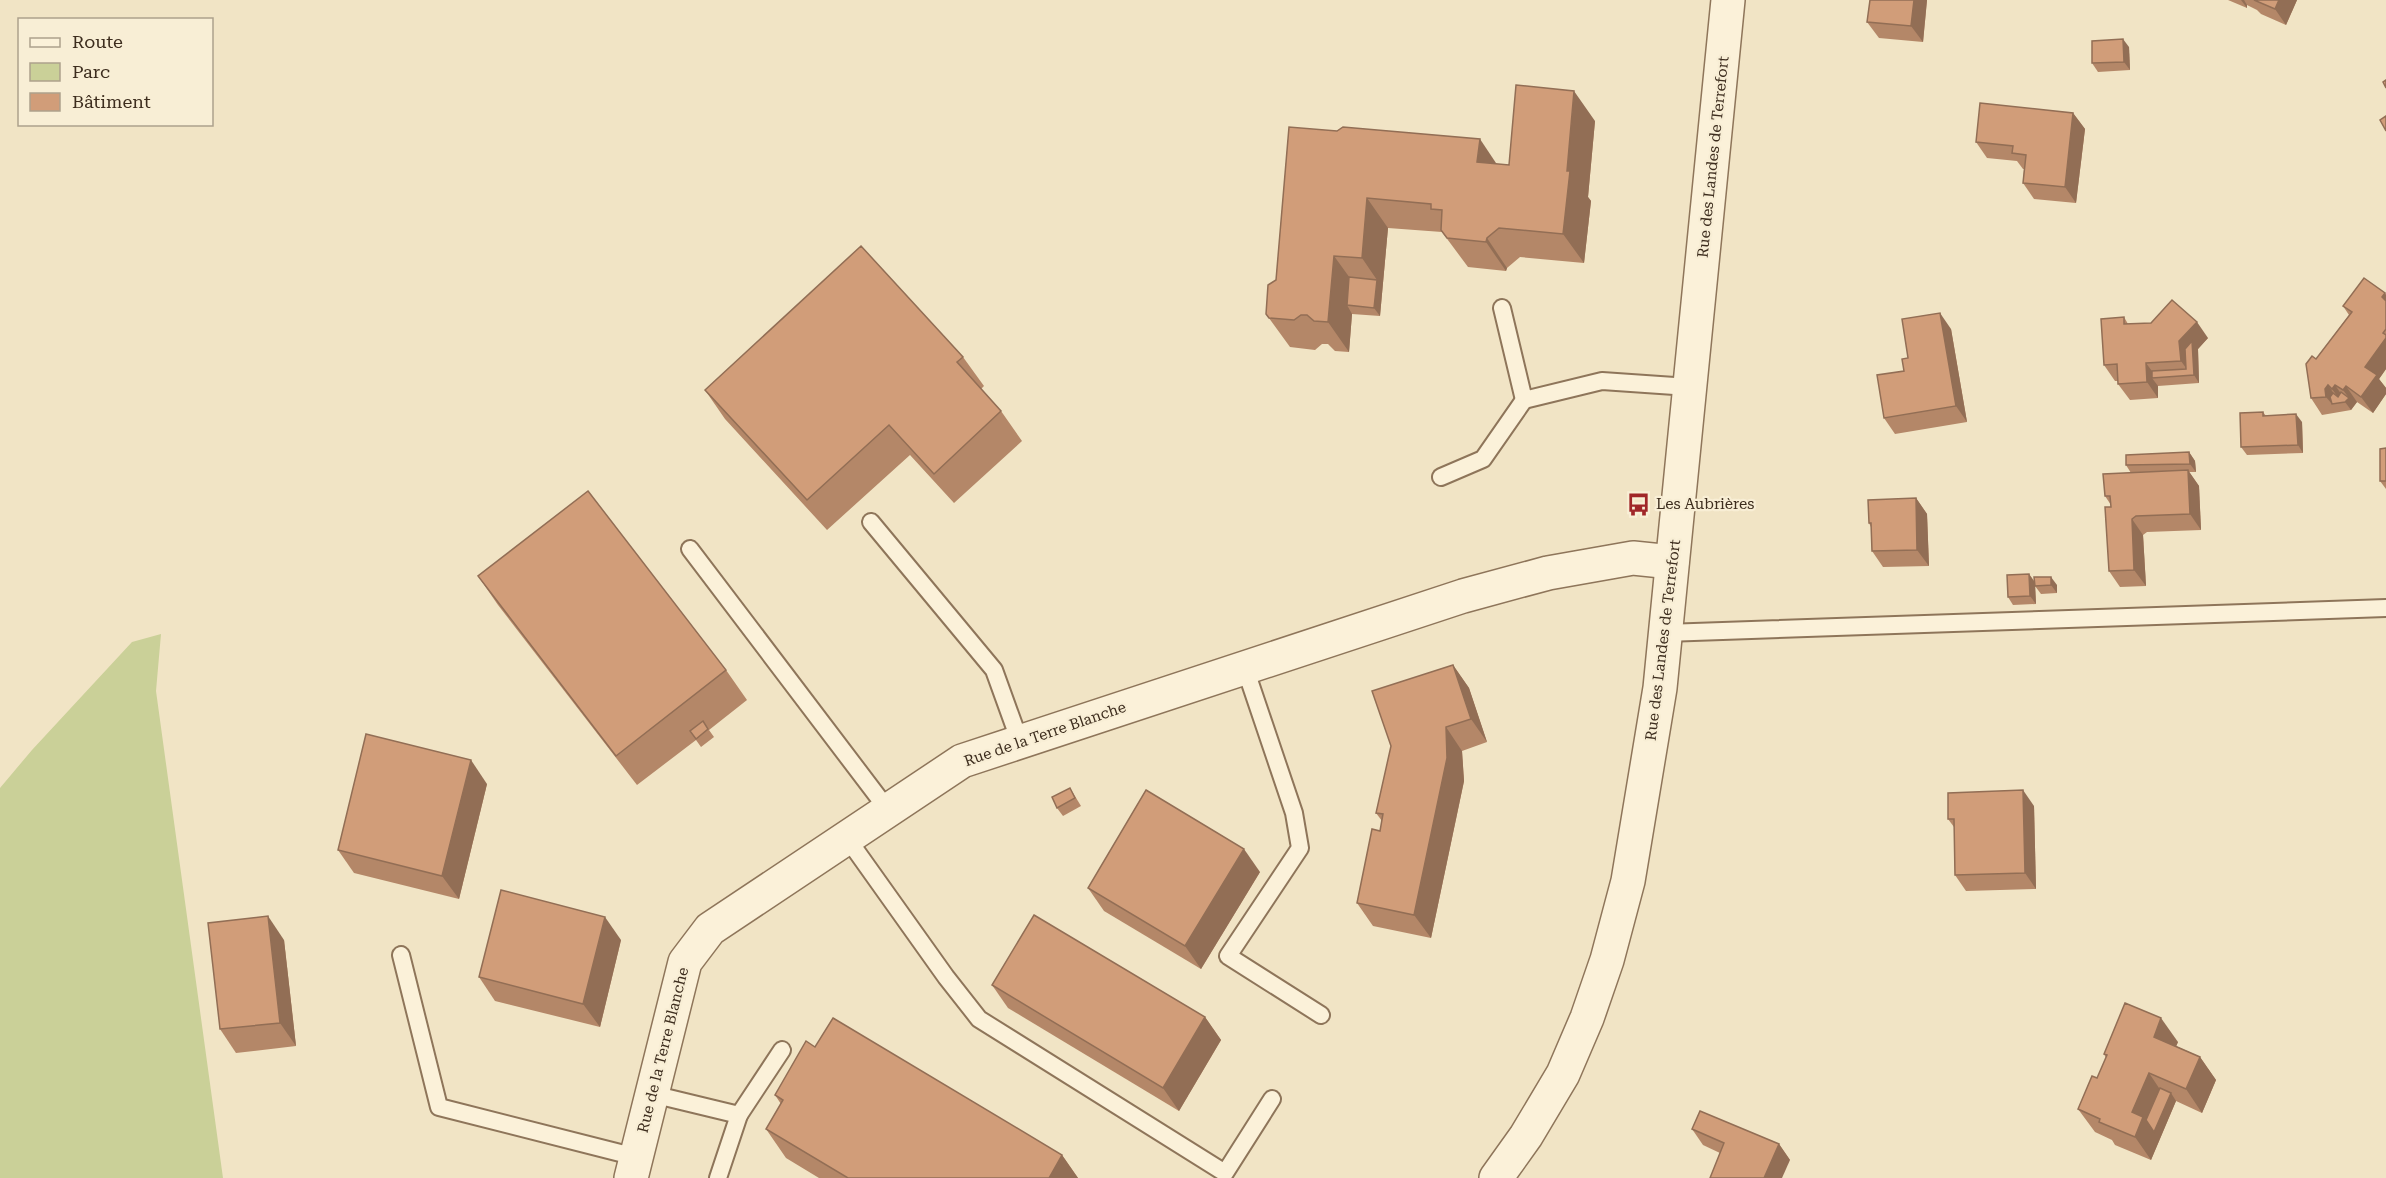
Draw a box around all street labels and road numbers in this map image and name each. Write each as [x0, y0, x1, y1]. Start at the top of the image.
street label: Rue des Landes de Terrefort [1693, 55, 1733, 259]
street label: Rue des Landes de Terrefort [1642, 538, 1684, 742]
street label: Rue de la Terre Blanche [962, 698, 1128, 770]
street label: Rue de la Terre Blanche [634, 965, 692, 1135]

